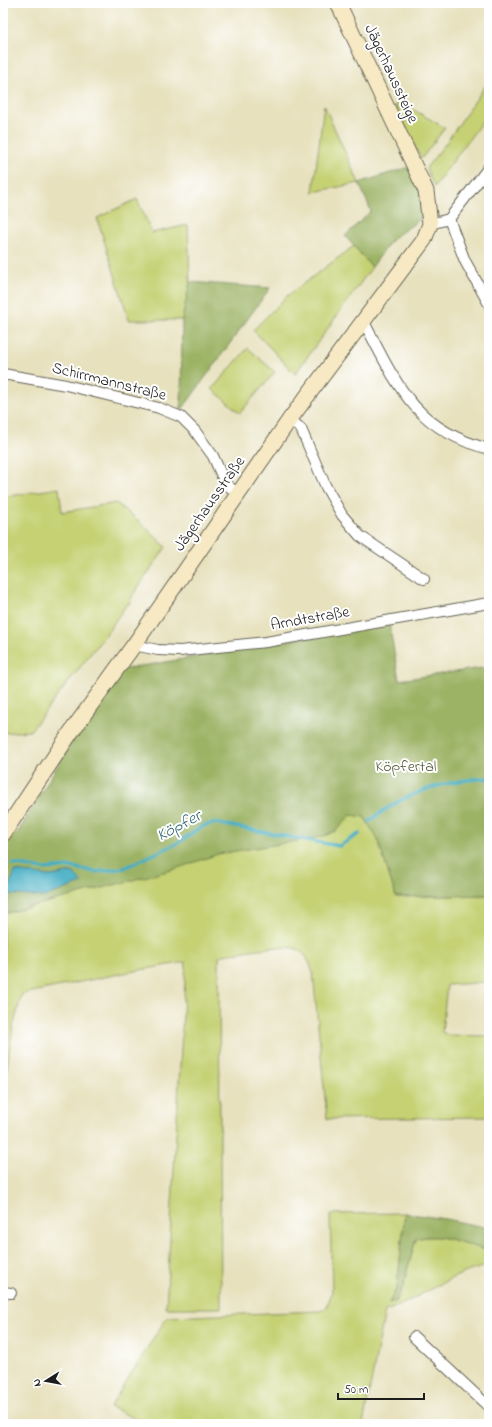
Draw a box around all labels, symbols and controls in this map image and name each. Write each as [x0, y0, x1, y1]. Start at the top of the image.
street label: Jägerhaussteige [358, 21, 425, 128]
street label: Schirrmannstraße [49, 356, 170, 408]
street label: Jägerhausstraße [168, 451, 252, 557]
street label: Arndtstraße [269, 600, 352, 638]
park label: Köpfertal [375, 755, 437, 779]
water label: Köpfer [152, 803, 208, 848]
north arrow [26, 1361, 66, 1401]
scale bar [338, 1375, 424, 1401]
text: N [29, 1378, 46, 1388]
text: 50 m [344, 1381, 368, 1399]

